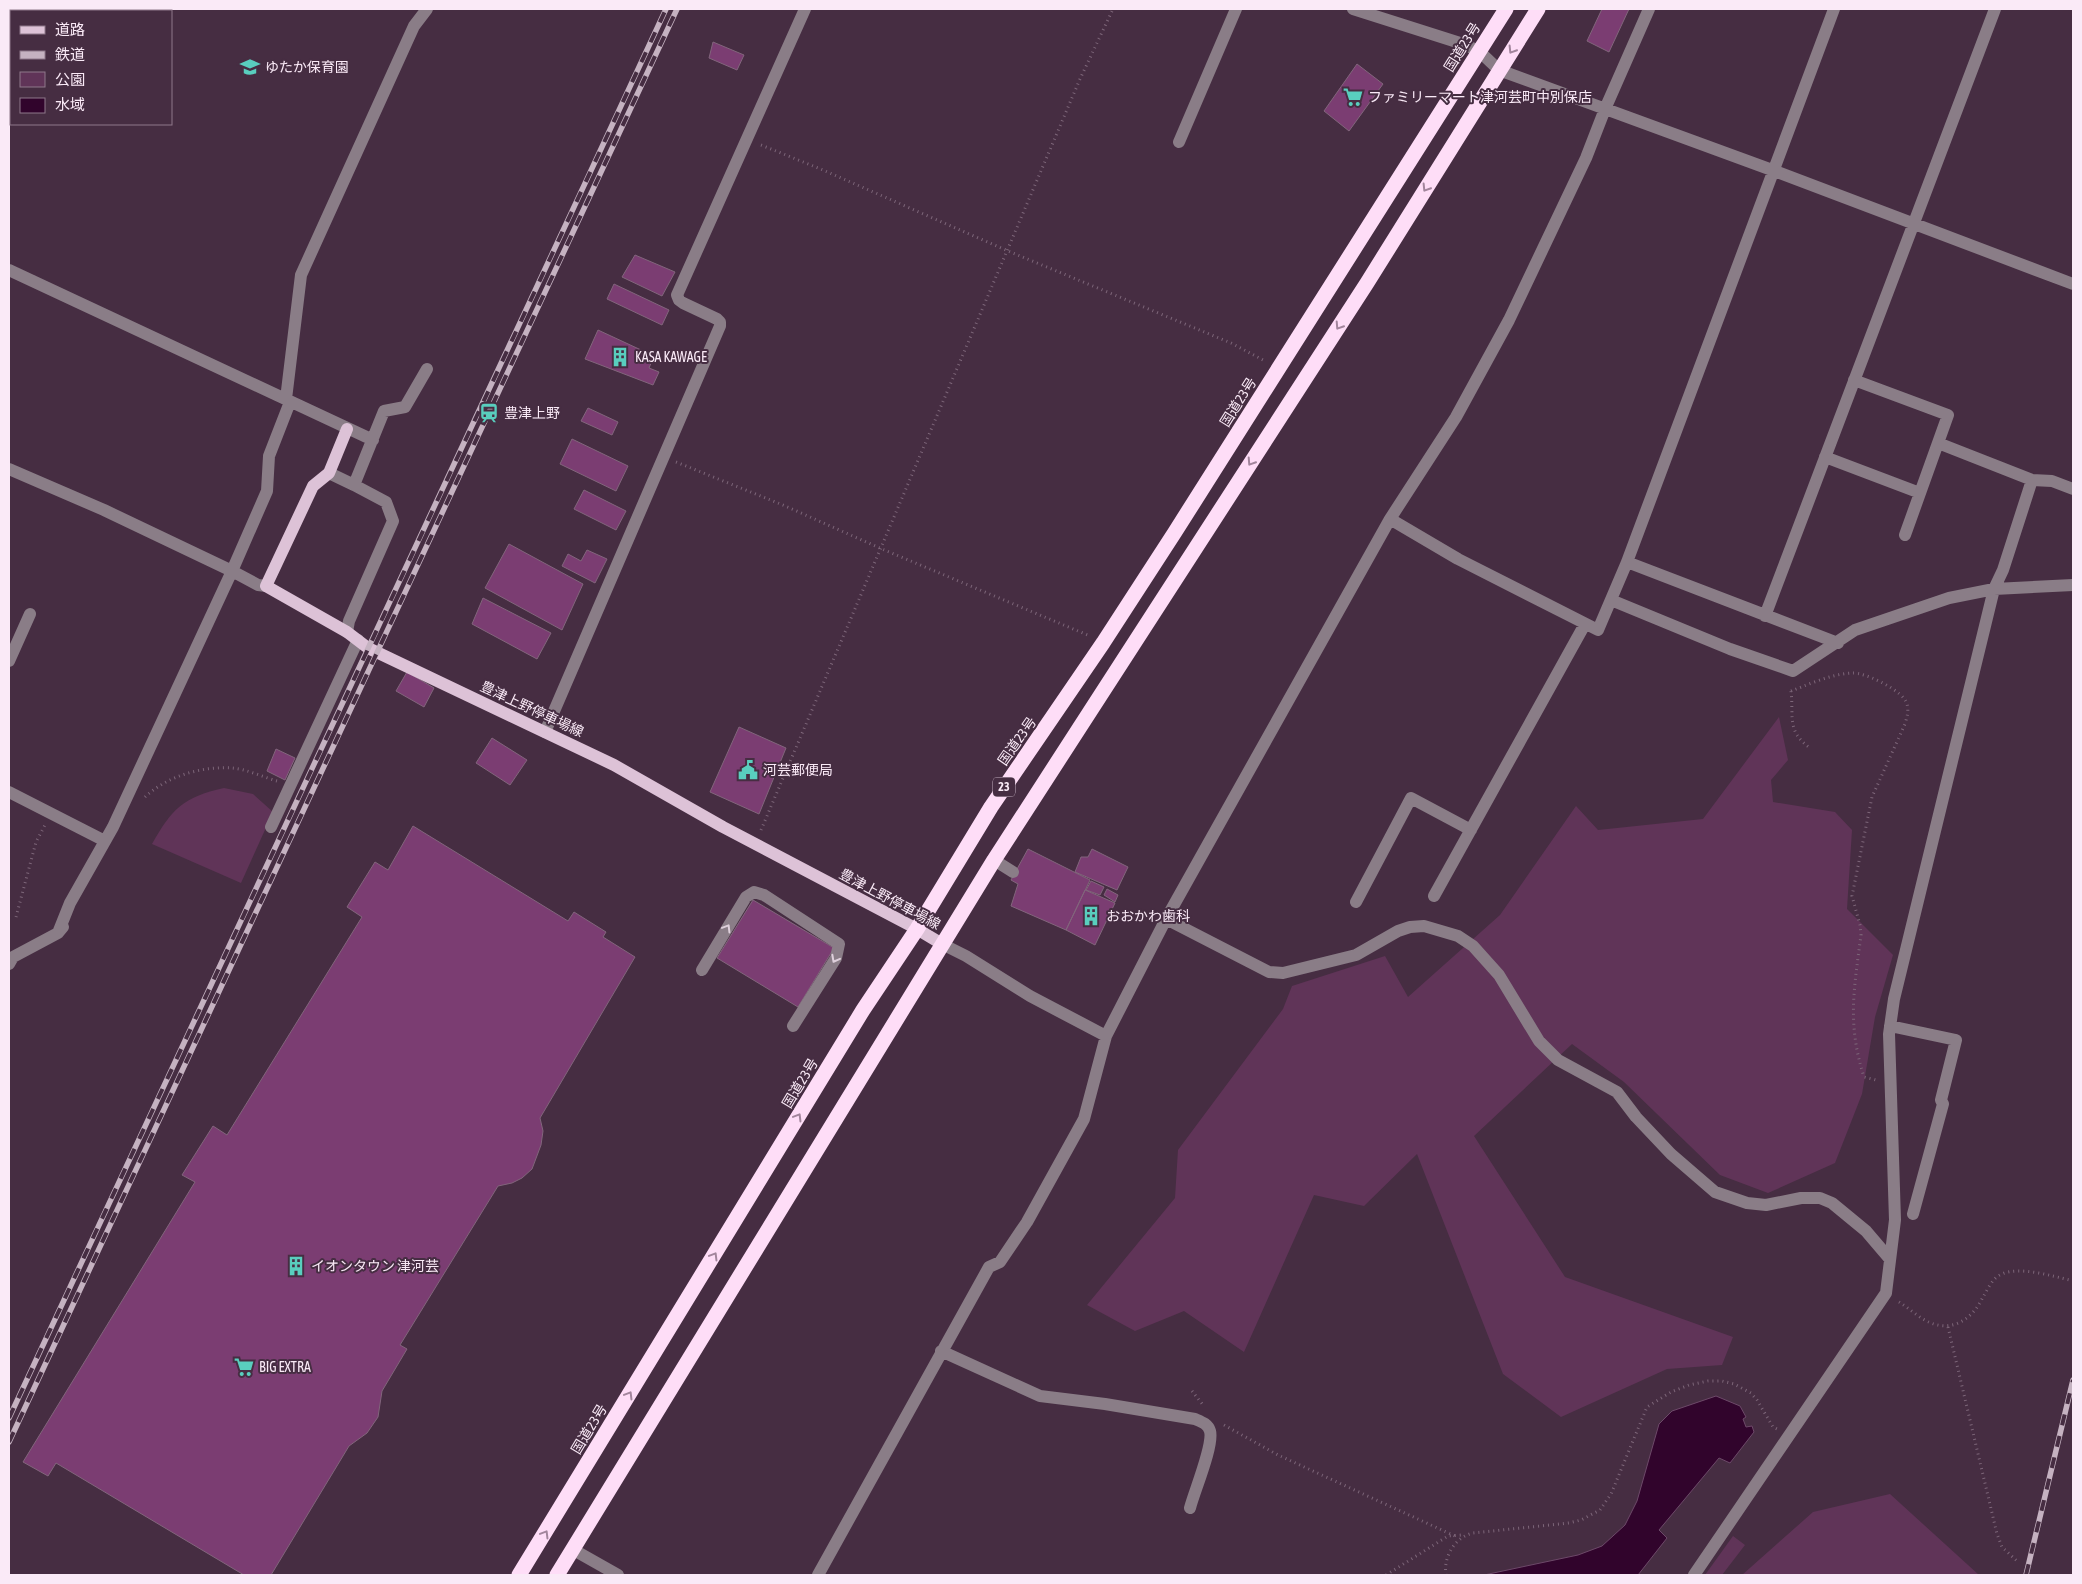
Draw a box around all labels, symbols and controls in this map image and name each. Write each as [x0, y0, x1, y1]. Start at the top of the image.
legend [10, 10, 172, 125]
street label: 国道23号 [1441, 19, 1483, 75]
text: 道路 [55, 21, 85, 38]
one-way arrow [1508, 45, 1518, 54]
text: 鉄道 [55, 46, 85, 63]
school or university icon: ゆたか保育園 [239, 56, 261, 78]
place label: ゆたか保育園 [265, 59, 349, 75]
text: 公園 [55, 71, 85, 88]
supermarket icon: ファミリーマート津河芸町中別保店 [1342, 86, 1364, 108]
place label: ファミリーマート津河芸町中別保店 [1368, 89, 1592, 105]
text: 水域 [55, 96, 85, 113]
one-way arrow [1422, 182, 1432, 191]
one-way arrow [1336, 320, 1346, 329]
building icon: KASA KAWAGE [609, 346, 631, 368]
place label: KASA KAWAGE [635, 349, 707, 365]
street label: 国道23号 [1217, 374, 1259, 430]
station icon: 豊津上野 [478, 402, 500, 424]
place label: 豊津上野 [504, 405, 560, 421]
one-way arrow [1248, 456, 1257, 466]
street label: 豊津上野停車場線 [478, 678, 586, 740]
street label: 国道23号 [995, 714, 1039, 768]
public building icon: 河芸郵便局 [737, 759, 759, 781]
place label: 河芸郵便局 [763, 762, 833, 778]
road number: 23 [993, 778, 1015, 796]
street label: 豊津上野停車場線 [837, 866, 943, 932]
building icon: おおかわ歯科 [1080, 905, 1102, 927]
place label: おおかわ歯科 [1106, 908, 1190, 924]
one-way arrow [720, 924, 730, 933]
one-way arrow [831, 954, 841, 963]
street label: 国道23号 [779, 1055, 821, 1111]
one-way arrow [792, 1114, 802, 1123]
one-way arrow [707, 1252, 717, 1261]
building icon: イオンタウン 津河芸 [285, 1255, 307, 1277]
place label: イオンタウン 津河芸 [311, 1258, 439, 1274]
supermarket icon: BIG EXTRA [233, 1356, 255, 1378]
place label: BIG EXTRA [259, 1359, 311, 1375]
one-way arrow [623, 1391, 633, 1400]
street label: 国道23号 [568, 1401, 610, 1457]
one-way arrow [538, 1530, 548, 1539]

